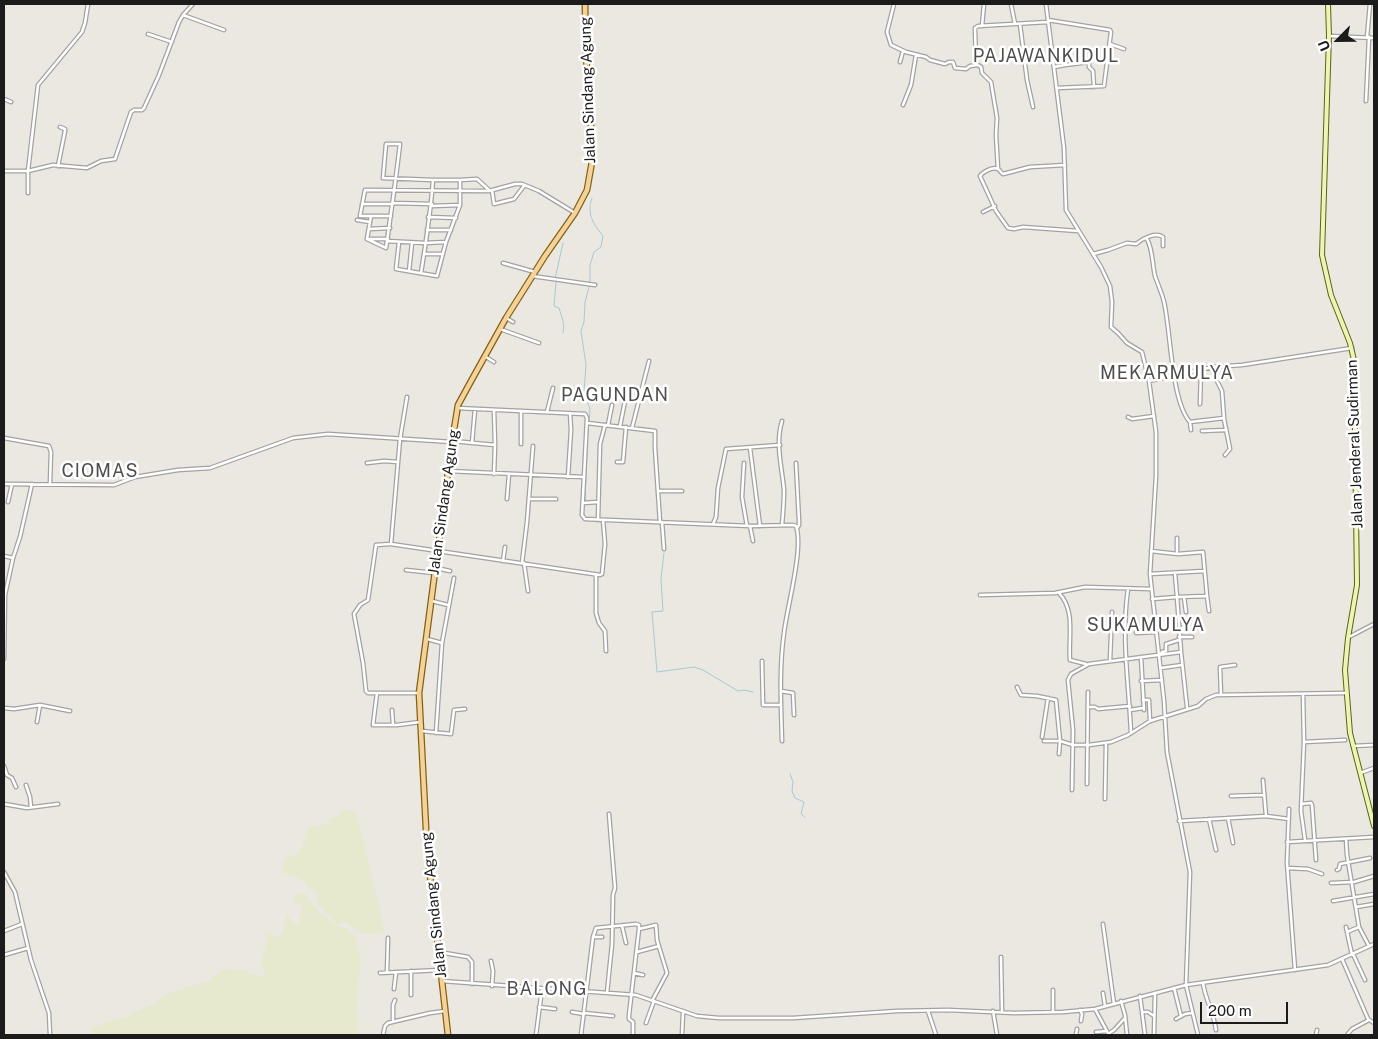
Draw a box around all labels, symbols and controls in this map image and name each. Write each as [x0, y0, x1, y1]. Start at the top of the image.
north arrow [1313, 15, 1363, 65]
street label: Jalan Sindang Agung [576, 16, 600, 164]
text: U [1315, 38, 1334, 54]
district label: PAJAWANKIDUL [971, 45, 1121, 67]
street label: Jalan Jenderal Sudirman [1343, 359, 1367, 529]
district label: MEKARMULYA [1099, 362, 1235, 384]
district label: PAGUNDAN [560, 384, 670, 406]
street label: Jalan Sindang Agung [425, 428, 463, 576]
district label: CIOMAS [61, 460, 139, 482]
district label: SUKAMULYA [1086, 614, 1206, 636]
street label: Jalan Sindang Agung [417, 831, 451, 979]
district label: BALONG [506, 978, 588, 1000]
scale bar [1203, 992, 1290, 1024]
text: 200 m [1208, 1002, 1252, 1019]

